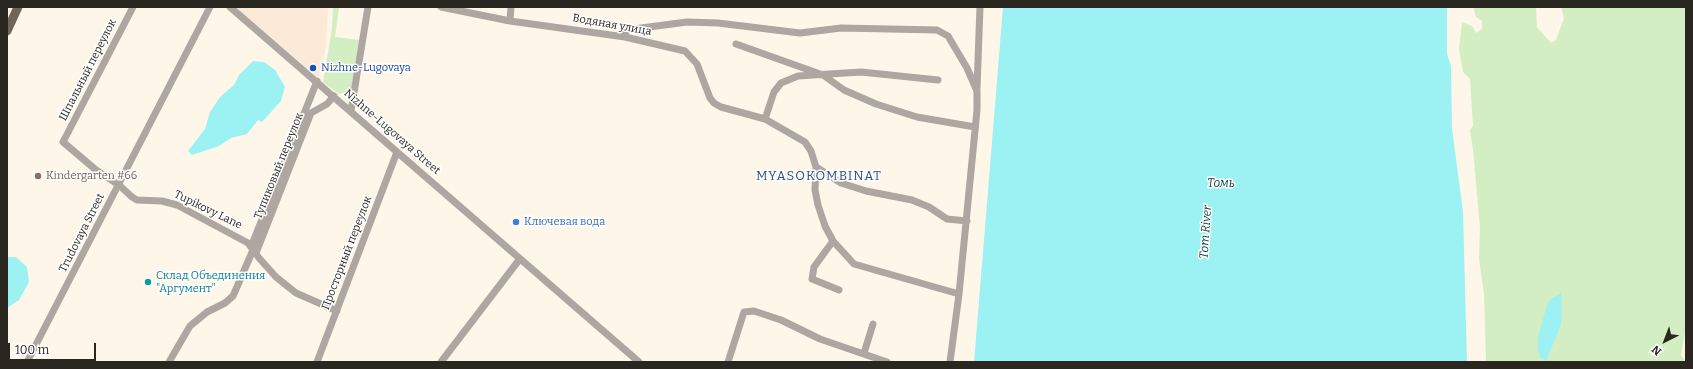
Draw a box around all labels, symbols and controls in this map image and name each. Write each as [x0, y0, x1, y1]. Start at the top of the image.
street label: Водяная улица [571, 12, 653, 38]
street label: Шпальный переулок [57, 17, 119, 123]
place label: Nizhne-Lugovaya [321, 61, 411, 75]
marker: Nizhne-Lugovaya [308, 63, 318, 73]
street label: Nizhne-Lugovaya Street [341, 87, 443, 177]
street label: Тупиковый переулок [252, 111, 306, 221]
district label: MYASOKOMBINAT [756, 168, 882, 184]
place label: Kindergarten #66 [46, 169, 137, 183]
marker: Kindergarten #66 [33, 171, 43, 181]
water label: Томь [1207, 177, 1235, 191]
street label: Tupikovy Lane [172, 188, 244, 232]
street label: Trudovaya Street [56, 191, 108, 275]
street label: Просторный переулок [319, 194, 375, 312]
water label: Tom River [1197, 205, 1215, 259]
place label: Ключевая вода [524, 215, 605, 229]
marker: Ключевая вода [511, 217, 521, 227]
place label: Склад Объединения "Аргумент" [156, 269, 265, 295]
marker: Склад Объединения "Аргумент" [143, 277, 153, 287]
north arrow [1645, 321, 1685, 361]
scale bar [10, 335, 98, 361]
text: 100 m [15, 343, 49, 357]
text: N [1649, 343, 1664, 358]

